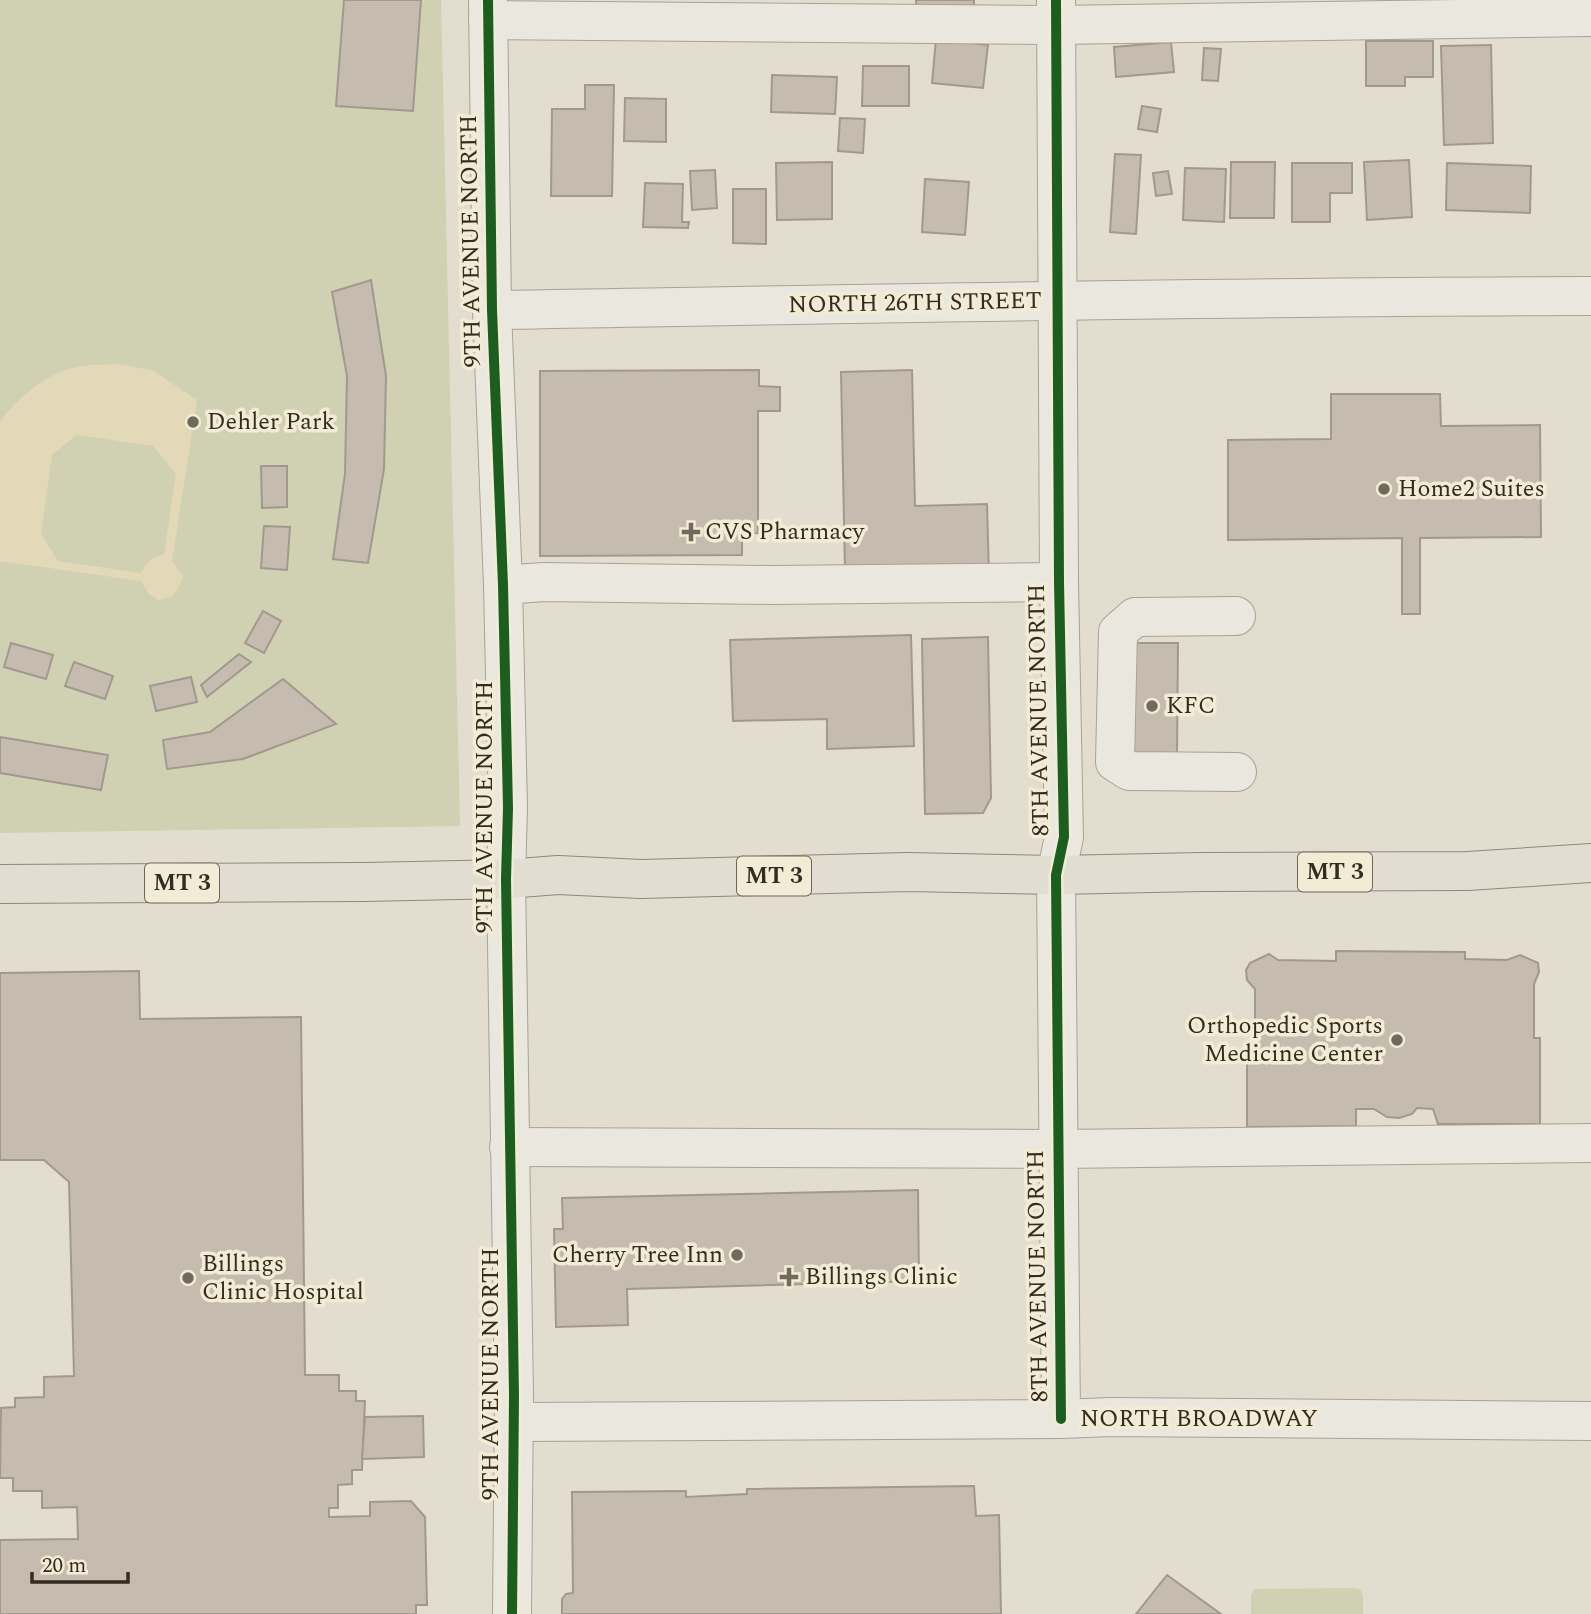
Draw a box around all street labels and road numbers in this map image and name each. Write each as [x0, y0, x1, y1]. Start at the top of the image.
street label: 9TH AVENUE NORTH [451, 114, 491, 368]
street label: NORTH 26TH STREET [788, 283, 1042, 323]
street label: 8TH AVENUE NORTH [1019, 583, 1059, 837]
street label: 9TH AVENUE NORTH [467, 681, 503, 933]
road number: MT 3 [1298, 852, 1372, 892]
road number: MT 3 [737, 856, 811, 896]
road number: MT 3 [145, 863, 219, 902]
street label: 8TH AVENUE NORTH [1018, 1149, 1058, 1403]
street label: 9TH AVENUE NORTH [473, 1248, 509, 1500]
street label: NORTH BROADWAY [1080, 1401, 1318, 1437]

